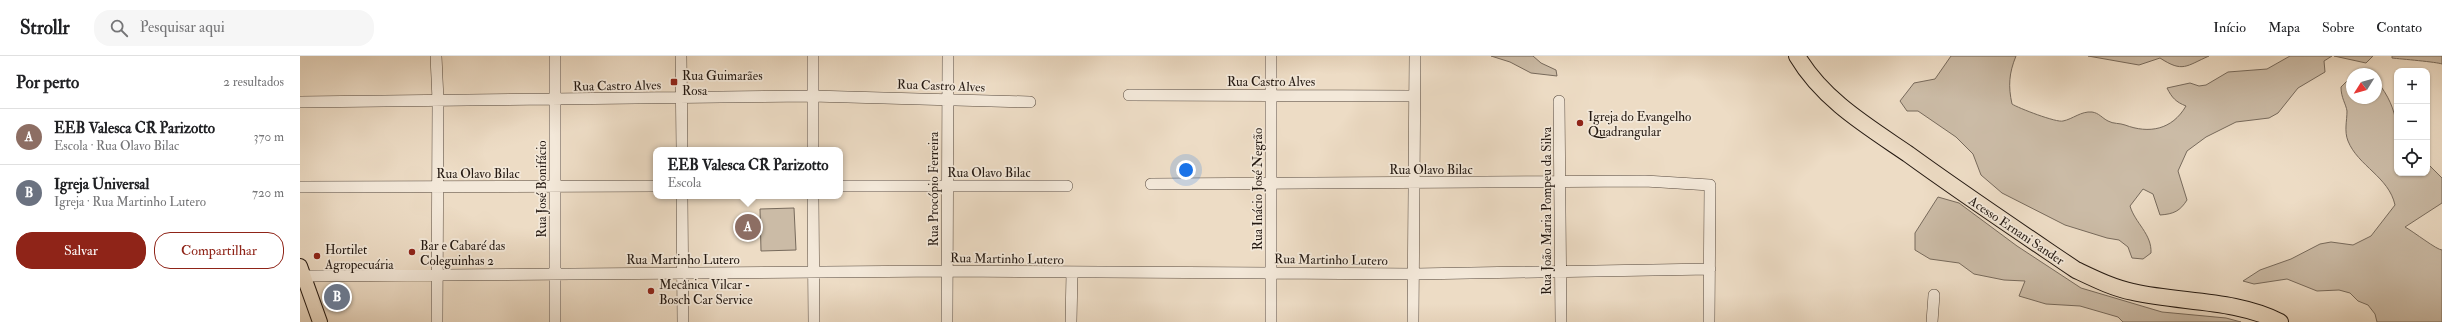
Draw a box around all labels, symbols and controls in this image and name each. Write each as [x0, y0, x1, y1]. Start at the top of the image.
search box [94, 10, 374, 46]
text: Strollr [20, 16, 70, 40]
icon: search [108, 17, 130, 39]
text: Pesquisar aqui [140, 18, 225, 37]
text: Início [2213, 19, 2246, 36]
text: Mapa [2268, 19, 2300, 36]
text: Sobre [2322, 19, 2354, 36]
text: Contato [2376, 19, 2422, 36]
place label: Rua Guimarães Rosa [682, 68, 763, 99]
north arrow [2346, 68, 2382, 104]
map controls [2394, 68, 2430, 176]
button: + [2394, 68, 2430, 104]
text: Por perto [16, 72, 79, 93]
text: 2 resultados [223, 74, 284, 90]
street label: Rua Castro Alves [1227, 74, 1316, 90]
street label: Rua Castro Alves [897, 76, 986, 96]
street label: Rua Castro Alves [573, 77, 662, 95]
marker: Rua Guimarães Rosa [669, 77, 679, 87]
button: − [2394, 104, 2430, 140]
place label: Igreja do Evangelho Quadrangular [1588, 109, 1691, 140]
marker: Igreja do Evangelho Quadrangular [1575, 118, 1585, 128]
text: EEB Valesca CR Parizotto [54, 119, 215, 138]
street label: Rua João Maria Pompeu da Silva [1539, 126, 1556, 295]
street label: Rua Inácio José Negrão [1250, 128, 1266, 250]
text: A [25, 129, 33, 145]
text: 370 m [254, 129, 284, 145]
street label: Rua Procópio Ferreira [926, 131, 943, 246]
text: Escola · Rua Olavo Bilac [54, 138, 179, 154]
street label: Rua José Bonifácio [534, 140, 550, 238]
button: locate [2394, 140, 2430, 176]
popup [653, 147, 843, 199]
text: EEB Valesca CR Parizotto [667, 156, 829, 175]
your location [1176, 160, 1196, 180]
street label: Rua Olavo Bilac [1389, 162, 1473, 178]
street label: Rua Olavo Bilac [947, 165, 1031, 181]
street label: Rua Olavo Bilac [436, 166, 520, 182]
text: Igreja Universal [54, 175, 149, 194]
text: Escola [667, 175, 701, 191]
text: B [25, 185, 33, 201]
text: 720 m [252, 185, 284, 201]
street label: Acesso Ernani Sander [1965, 192, 2067, 269]
text: Igreja · Rua Martinho Lutero [54, 194, 206, 210]
pin: A [735, 212, 761, 242]
button: Salvar [16, 232, 146, 269]
button: Compartilhar [154, 232, 284, 269]
place label: Bar e Cabaré das Coleguinhas 2 [420, 238, 506, 269]
place label: Hortilet Agropecuária [324, 242, 394, 274]
marker: Bar e Cabaré das Coleguinhas 2 [407, 247, 417, 257]
street label: Rua Martinho Lutero [950, 250, 1064, 268]
marker: Hortilet Agropecuária [312, 251, 322, 261]
street label: Rua Martinho Lutero [1274, 251, 1388, 269]
street label: Rua Martinho Lutero [626, 252, 740, 268]
place label: Mecânica Vilcar - Bosch Car Service [659, 277, 753, 308]
pin: B [324, 282, 350, 312]
marker: Mecânica Vilcar - Bosch Car Service [646, 286, 656, 296]

